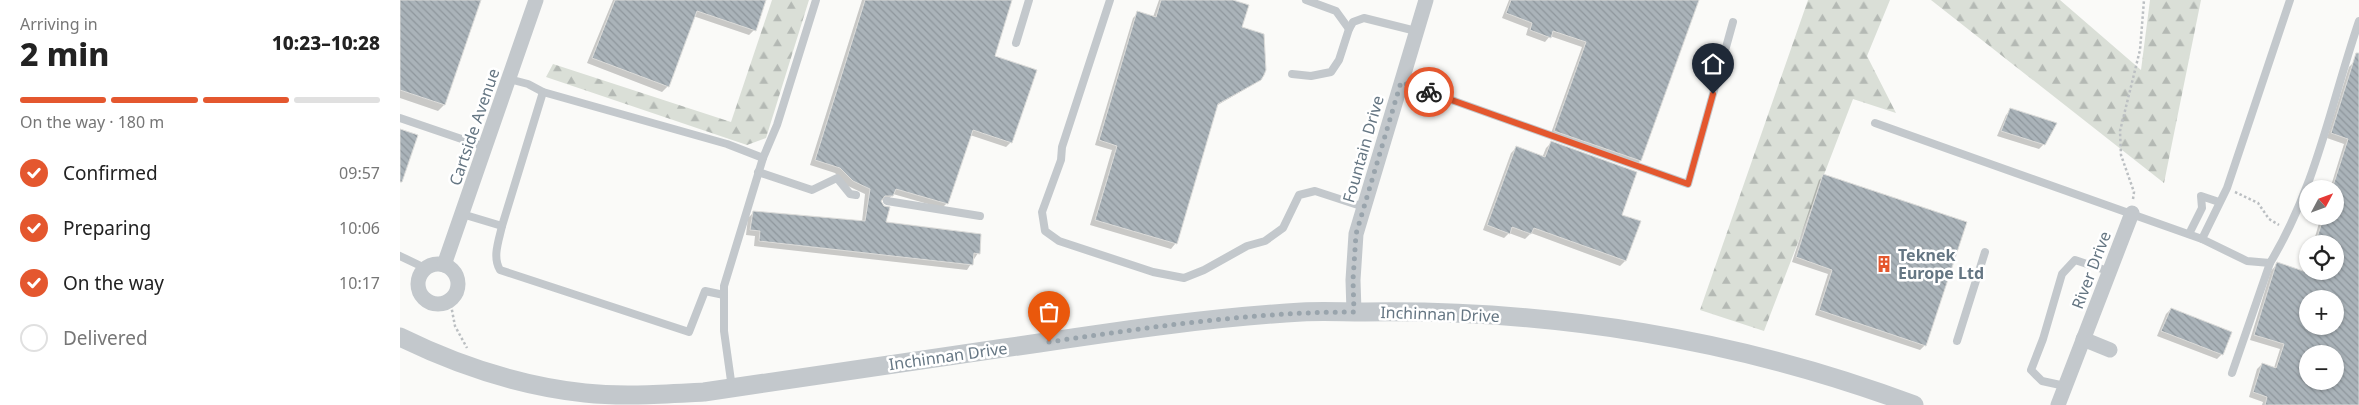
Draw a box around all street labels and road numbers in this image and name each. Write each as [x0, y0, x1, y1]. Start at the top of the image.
street label: Cartside Avenue [444, 66, 504, 188]
street label: Fountain Drive [1337, 93, 1389, 205]
street label: River Drive [2066, 228, 2116, 312]
street label: Inchinnan Drive [1380, 301, 1500, 327]
street label: Inchinnan Drive [887, 337, 1009, 375]

